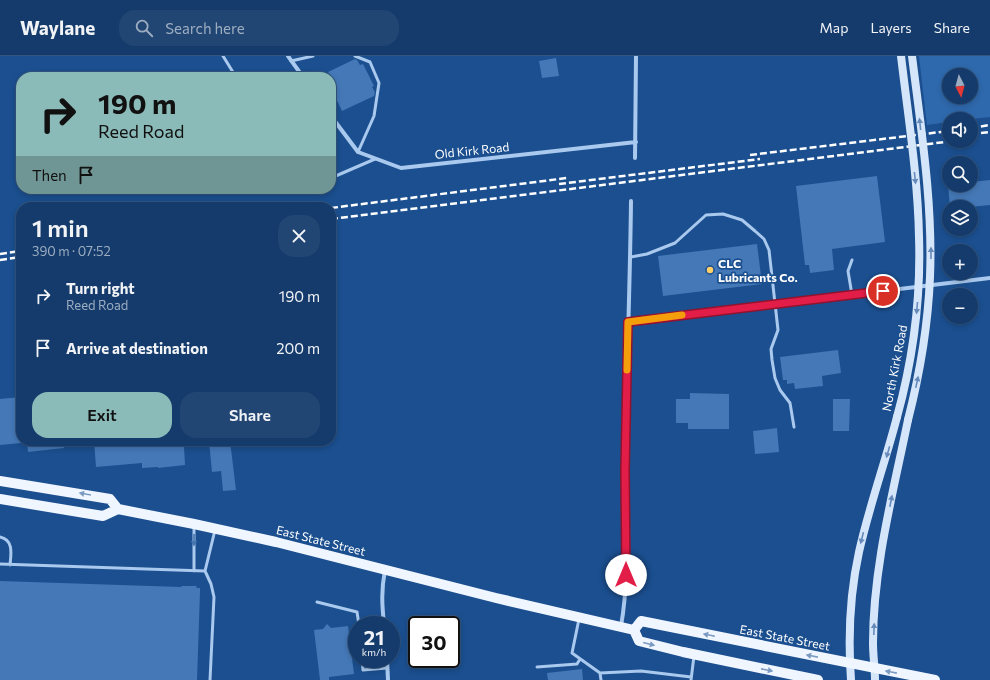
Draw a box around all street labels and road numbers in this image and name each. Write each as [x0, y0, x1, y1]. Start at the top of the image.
street label: Old Kirk Road [434, 139, 510, 161]
street label: North Kirk Road [879, 323, 909, 412]
street label: East State Street [275, 522, 367, 558]
street label: East State Street [739, 621, 831, 653]

